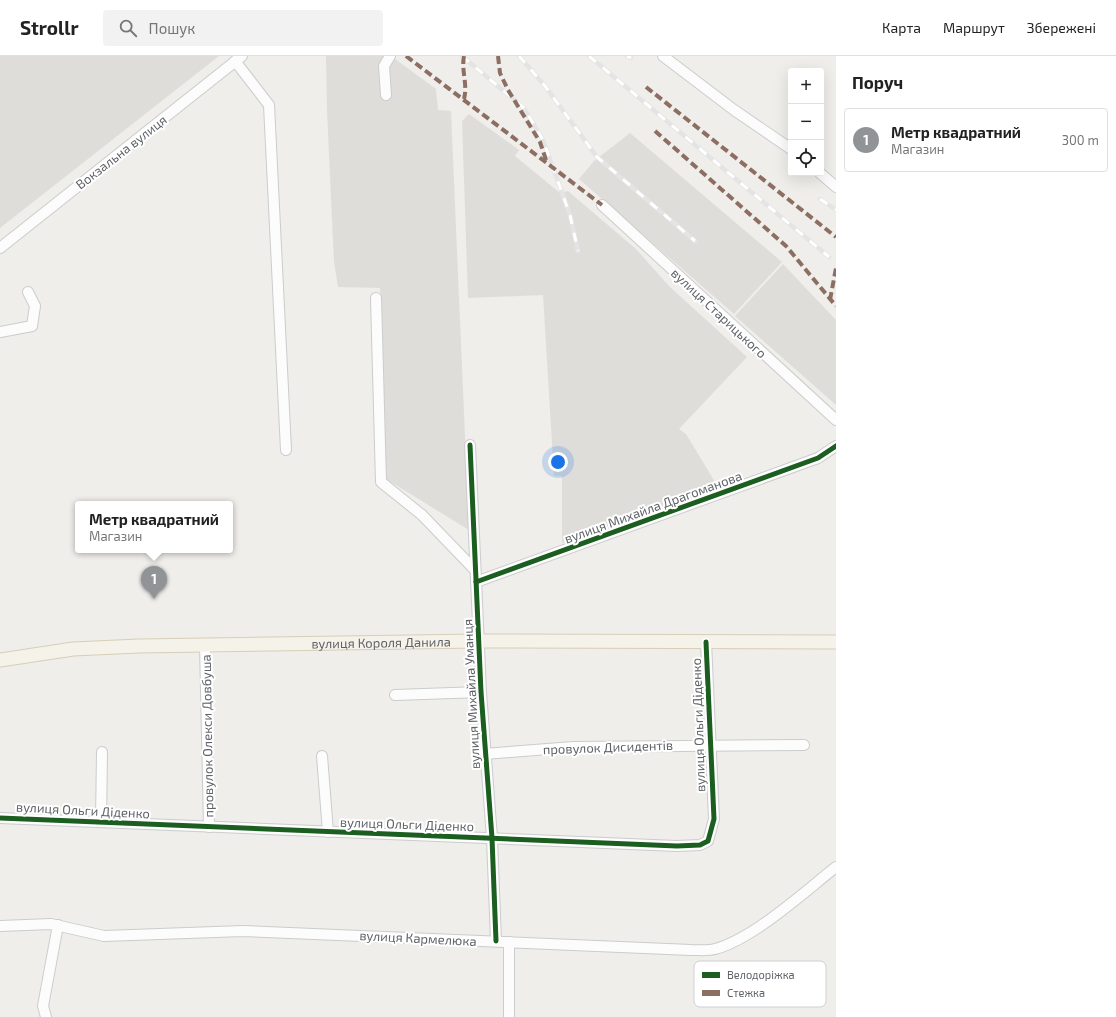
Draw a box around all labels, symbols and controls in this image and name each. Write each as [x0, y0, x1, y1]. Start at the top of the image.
search box [103, 10, 383, 46]
text: Strollr [20, 16, 79, 39]
icon: search [117, 17, 139, 39]
text: Пошук [149, 19, 195, 37]
text: Карта [882, 19, 921, 36]
text: Маршрут [943, 19, 1005, 36]
text: Збережені [1027, 19, 1096, 36]
map controls [788, 68, 824, 176]
button: + [788, 68, 824, 104]
text: Поруч [852, 72, 903, 92]
button: − [788, 104, 824, 140]
street label: Вокзальна вулиця [72, 112, 170, 192]
text: Метр квадратний [891, 123, 1021, 141]
text: 1 [863, 132, 869, 148]
text: 300 m [1062, 132, 1099, 148]
button: locate [788, 140, 824, 176]
text: Магазин [891, 141, 944, 157]
street label: вулиця Старицького [668, 265, 770, 361]
your location [548, 452, 568, 472]
street label: вулиця Михайла Драгоманова [562, 467, 744, 547]
popup [75, 501, 233, 553]
text: Метр квадратний [89, 510, 219, 528]
text: Магазин [89, 528, 142, 544]
pin: 1 [141, 566, 167, 599]
street label: вулиця Михайла Уманця [459, 618, 483, 770]
street label: вулиця Короля Данила [311, 633, 451, 651]
street label: провулок Олекси Довбуша [198, 654, 216, 818]
street label: вулиця Ольги Діденко [688, 658, 708, 792]
street label: провулок Дисидентів [543, 737, 673, 757]
street label: вулиця Ольги Діденко [16, 799, 150, 821]
street label: вулиця Ольги Діденко [340, 814, 474, 834]
street label: вулиця Кармелюка [359, 927, 477, 949]
legend [694, 961, 826, 1007]
text: Велодоріжка [727, 968, 795, 981]
text: Стежка [727, 986, 765, 999]

